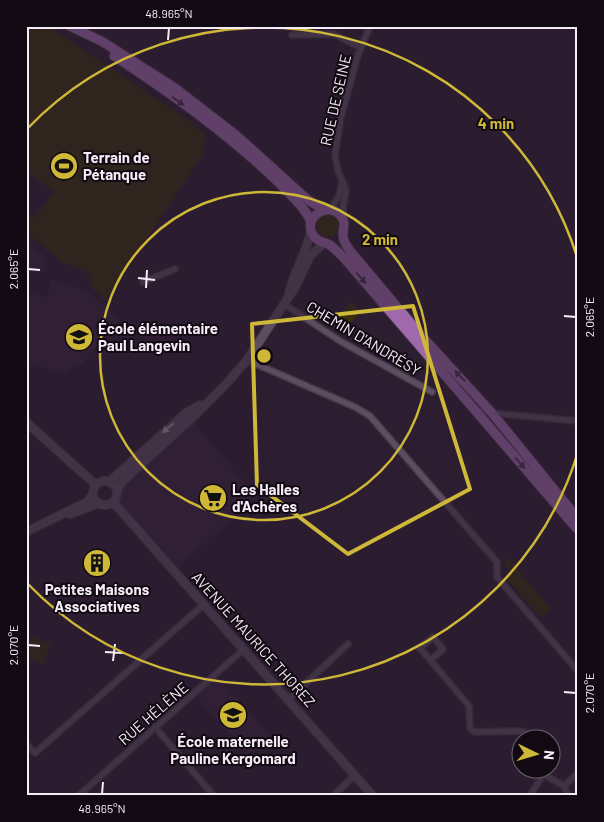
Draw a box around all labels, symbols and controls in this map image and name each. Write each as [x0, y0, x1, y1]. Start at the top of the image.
text: 48.965°N [145, 6, 193, 20]
street label: RUE DE SEINE [316, 53, 354, 147]
one-way arrow [171, 96, 185, 106]
text: 4 min [478, 114, 514, 132]
place label: Terrain de Pétanque [83, 148, 150, 183]
sports icon: Terrain de Pétanque [49, 151, 79, 181]
text: 2 min [362, 230, 398, 248]
text: 2.065°E [6, 249, 20, 289]
one-way arrow [355, 271, 367, 283]
street label: CHEMIN D'ANDRÉSY [304, 297, 424, 379]
text: 2.065°E [582, 297, 596, 337]
place label: École élémentaire Paul Langevin [98, 319, 218, 354]
school or university icon: École élémentaire Paul Langevin [64, 322, 94, 352]
centre of rings [255, 347, 273, 365]
one-way arrow [454, 371, 466, 383]
one-way arrow [162, 422, 175, 433]
one-way arrow [515, 456, 526, 469]
place label: Les Halles d'Achères [232, 480, 300, 515]
supermarket icon: Les Halles d'Achères [198, 483, 228, 513]
building icon: Petites Maisons Associatives [82, 548, 112, 578]
street label: AVENUE MAURICE THOREZ [188, 568, 320, 710]
place label: Petites Maisons Associatives [45, 580, 150, 615]
text: 2.070°E [6, 625, 20, 665]
text: 2.070°E [582, 673, 596, 713]
street label: RUE HÉLÈNE [114, 678, 192, 748]
school or university icon: École maternelle Pauline Kergomard [218, 700, 248, 730]
north arrow [512, 730, 562, 780]
place label: École maternelle Pauline Kergomard [170, 732, 296, 767]
text: N [541, 750, 558, 761]
text: 48.965°N [78, 801, 126, 815]

